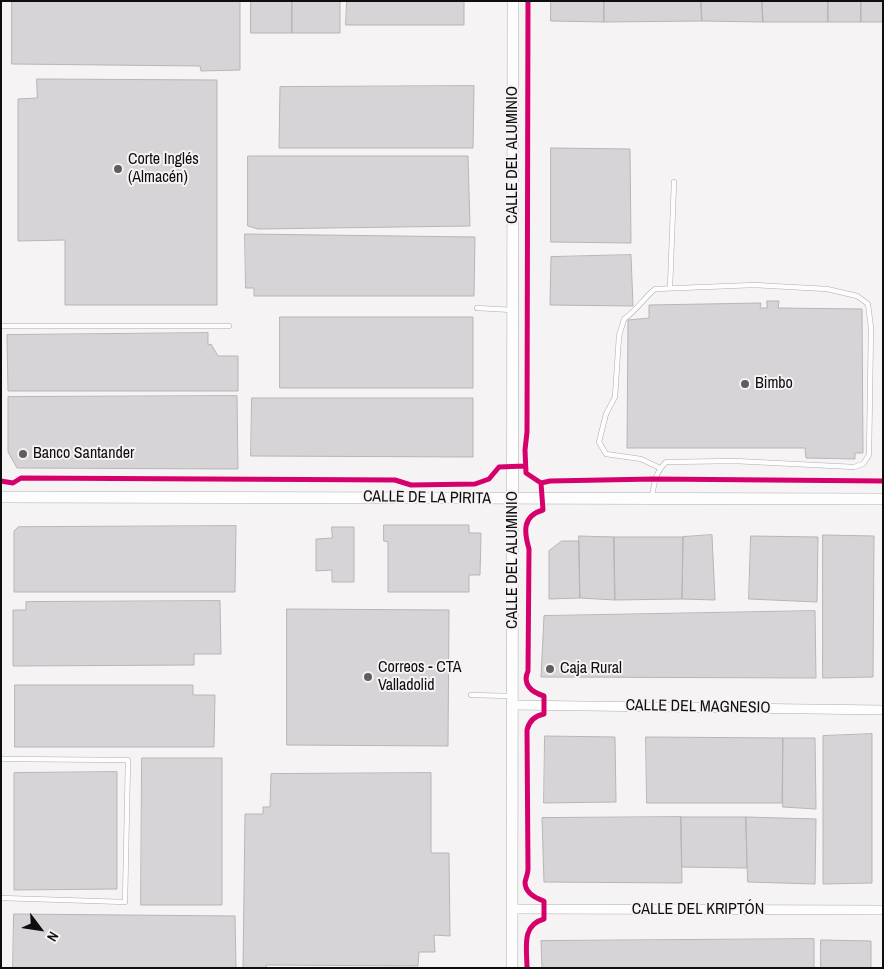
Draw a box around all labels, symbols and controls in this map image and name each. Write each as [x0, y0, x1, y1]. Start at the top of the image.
street label: CALLE DEL ALUMINIO [503, 86, 523, 224]
place label: Corte Inglés (Almacén) [128, 150, 199, 188]
marker: Corte Inglés (Almacén) [112, 163, 124, 175]
place label: Bimbo [755, 374, 793, 394]
marker: Bimbo [739, 378, 751, 390]
place label: Banco Santander [33, 444, 134, 464]
marker: Banco Santander [17, 448, 29, 460]
street label: CALLE DE LA PIRITA [363, 487, 491, 509]
street label: CALLE DEL ALUMINIO [503, 491, 523, 629]
place label: Correos - CTA Valladolid [378, 658, 462, 696]
place label: Caja Rural [560, 659, 622, 679]
marker: Caja Rural [544, 663, 556, 675]
marker: Correos - CTA Valladolid [362, 671, 374, 683]
street label: CALLE DEL MAGNESIO [625, 696, 771, 718]
street label: CALLE DEL KRIPTÓN [632, 900, 764, 920]
north arrow [15, 904, 65, 954]
text: N [43, 929, 63, 945]

